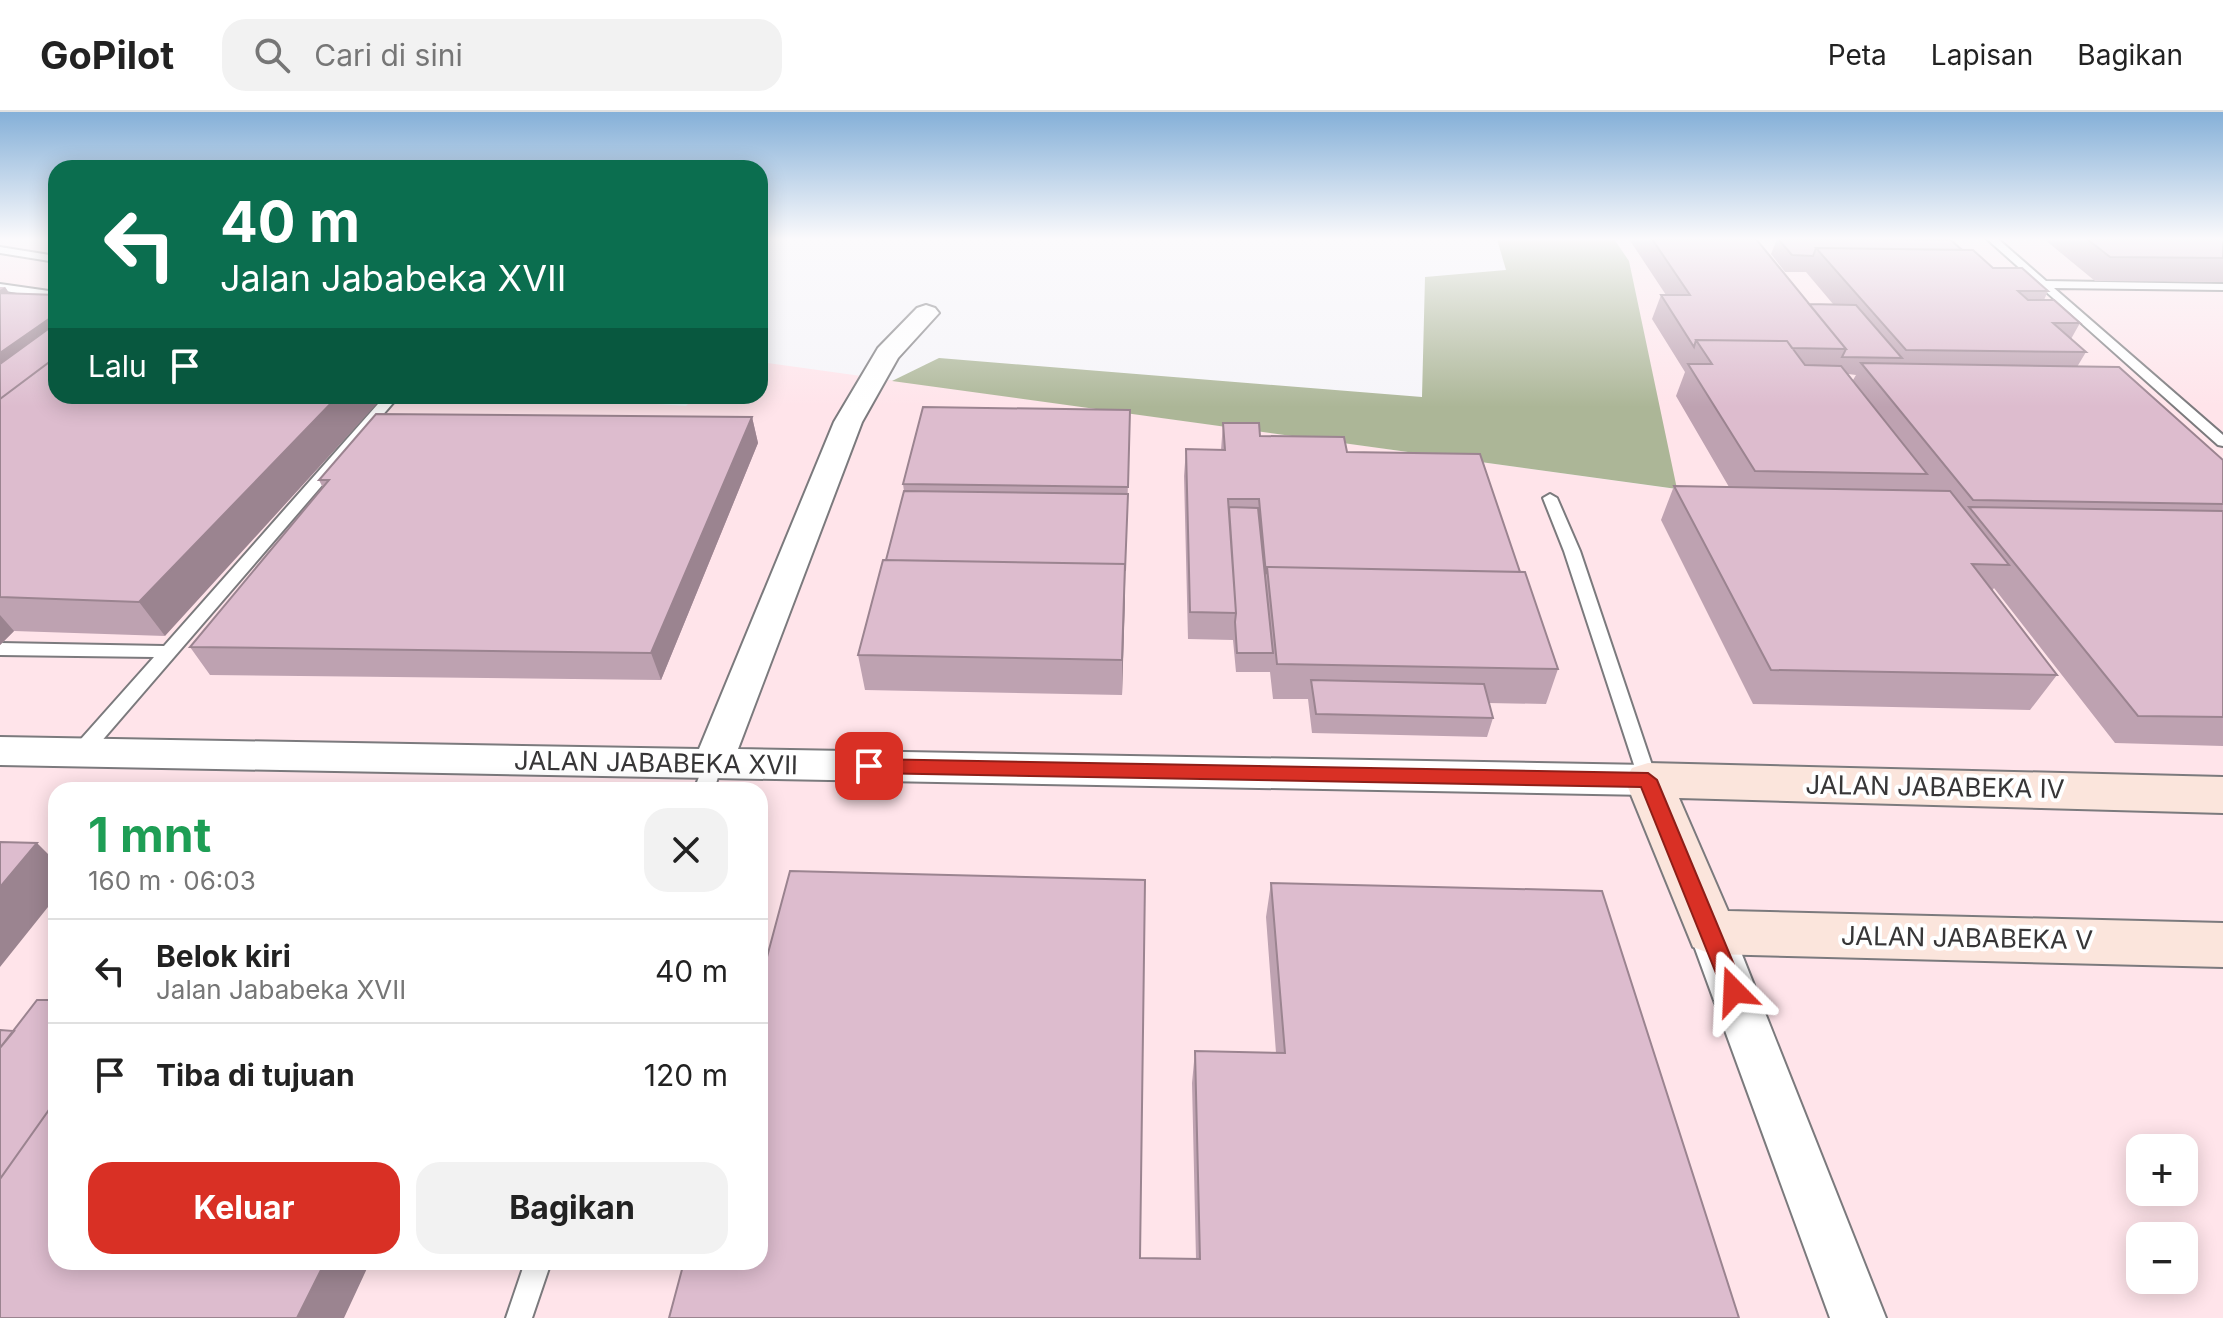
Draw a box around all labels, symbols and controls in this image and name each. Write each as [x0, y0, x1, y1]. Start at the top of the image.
search box [222, 19, 782, 91]
text: GoPilot [40, 32, 174, 78]
icon: search [250, 33, 294, 77]
text: Cari di sini [314, 37, 463, 73]
text: Peta [1828, 38, 1887, 72]
text: Lapisan [1931, 38, 2033, 72]
text: Bagikan [2077, 38, 2183, 72]
text: 40 m [220, 188, 360, 256]
icon: left [88, 192, 192, 296]
text: Jalan Jababeka XVII [220, 256, 566, 300]
icon: arrive [163, 344, 207, 388]
text: Lalu [88, 348, 147, 384]
pin [835, 732, 903, 800]
icon: arrive [847, 744, 891, 788]
street label: JALAN JABABEKA XVII [514, 745, 798, 780]
street label: JALAN JABABEKA IV [1805, 769, 2065, 804]
text: 1 mnt [88, 805, 211, 864]
button: close [644, 808, 728, 892]
text: 160 m · 06:03 [88, 865, 256, 896]
street label: JALAN JABABEKA V [1841, 920, 2093, 955]
text: Belok kiri [156, 938, 291, 974]
icon: left [88, 949, 132, 993]
position arrow [1692, 949, 1776, 1033]
text: 40 m [655, 953, 728, 989]
text: Jalan Jababeka XVII [156, 974, 406, 1005]
icon: arrive [88, 1053, 132, 1097]
text: Tiba di tujuan [156, 1057, 355, 1093]
text: 120 m [644, 1057, 728, 1093]
map controls [2126, 1134, 2198, 1294]
button: + [2126, 1134, 2198, 1206]
button: Keluar [88, 1162, 400, 1254]
button: Bagikan [416, 1162, 728, 1254]
button: − [2126, 1222, 2198, 1294]

